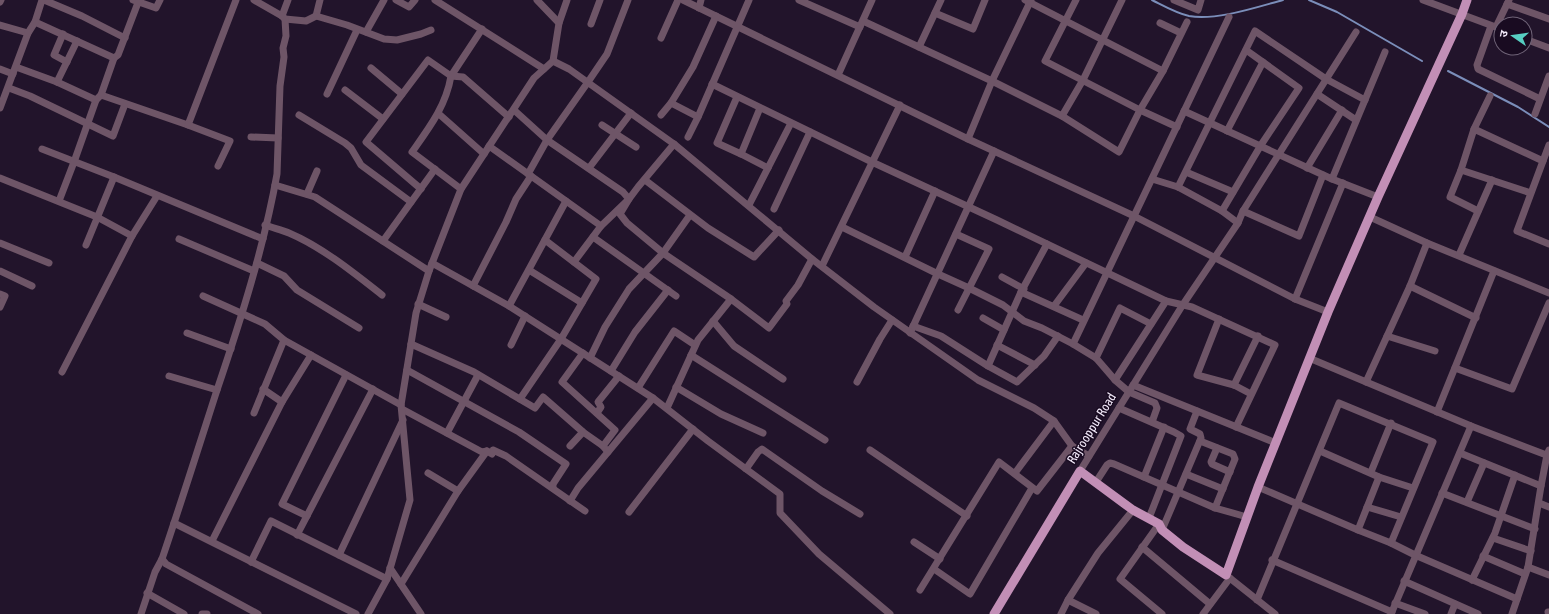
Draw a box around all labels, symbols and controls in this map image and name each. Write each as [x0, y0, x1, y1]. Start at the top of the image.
north arrow [1493, 16, 1533, 56]
text: उ [1497, 29, 1510, 38]
street label: Rajrooppur Road [1064, 390, 1119, 466]

